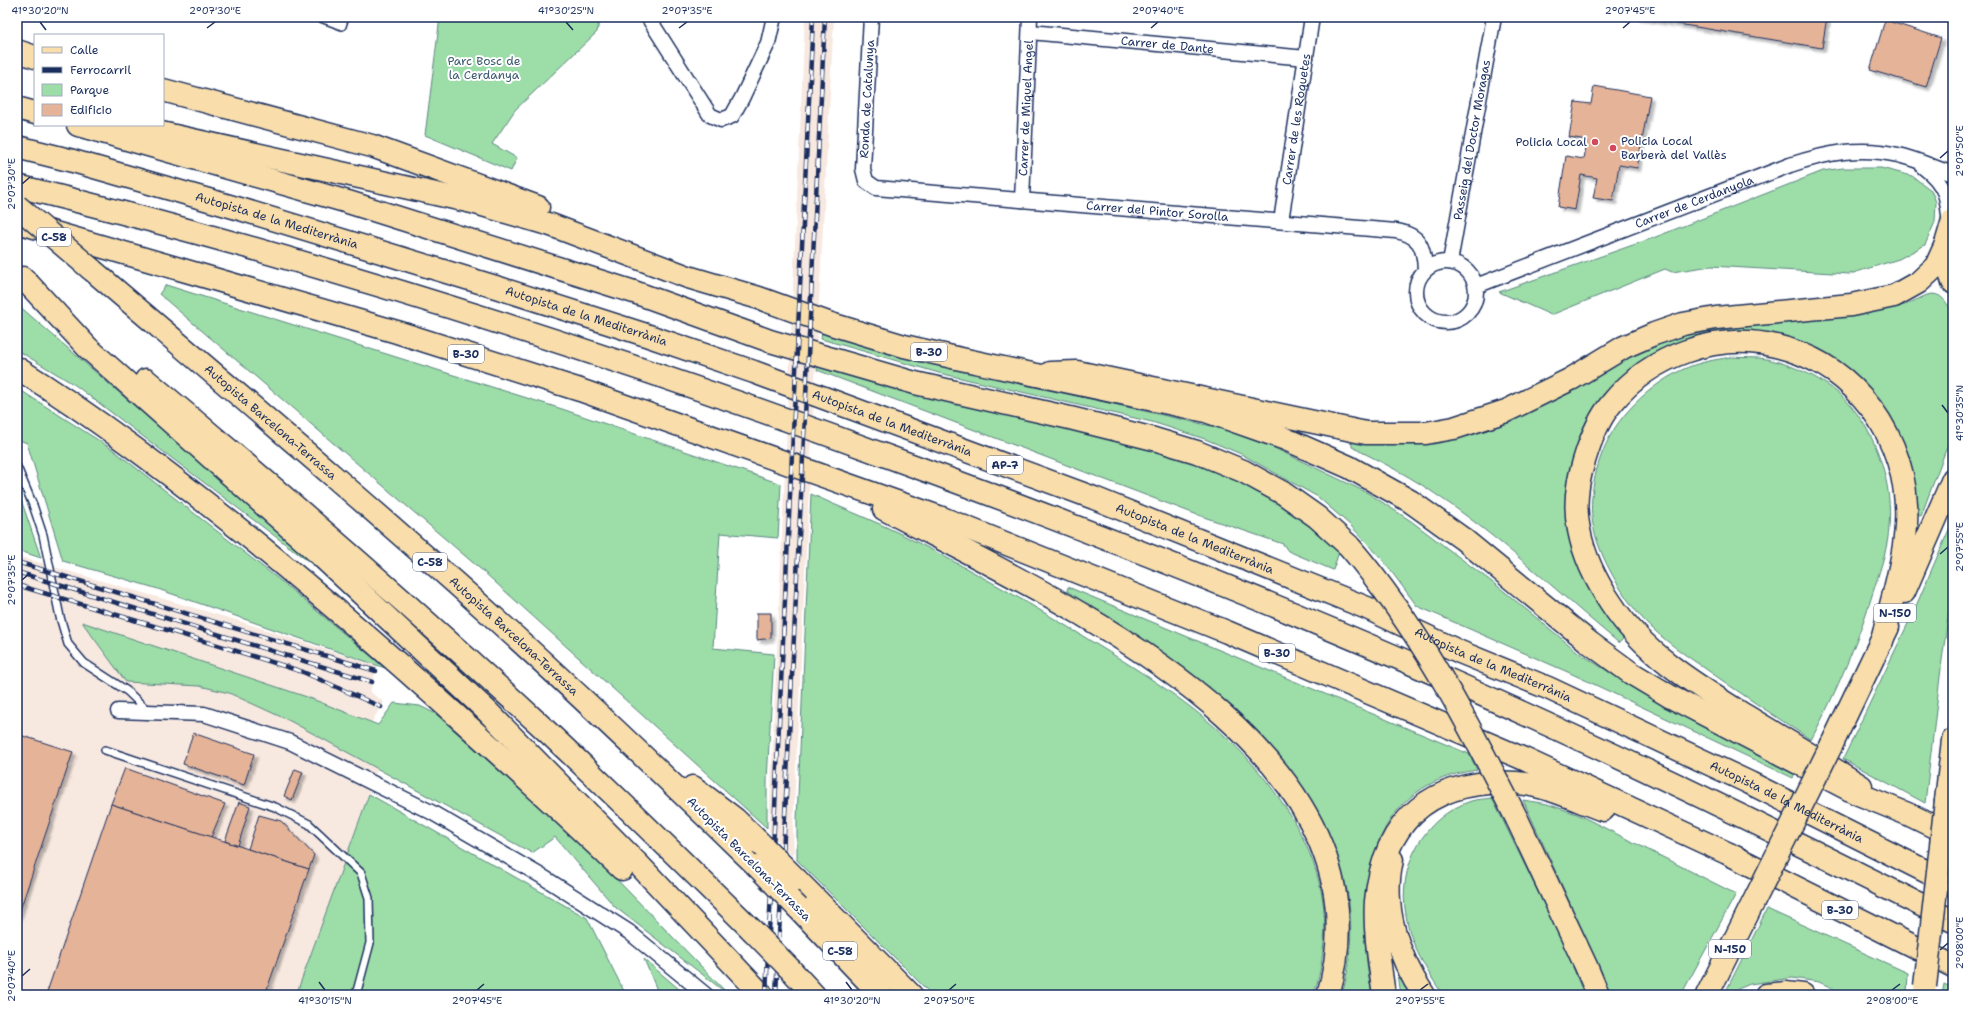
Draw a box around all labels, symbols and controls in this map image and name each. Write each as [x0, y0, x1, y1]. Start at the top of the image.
text: 41°30'20"N [11, 4, 69, 17]
text: 2°07'30"E [189, 4, 241, 17]
text: 41°30'25"N [538, 4, 594, 17]
text: 2°07'35"E [662, 4, 712, 17]
text: 2°07'40"E [1132, 4, 1184, 17]
text: 2°07'45"E [1605, 4, 1655, 17]
street label: Carrer de Dante [1120, 33, 1215, 57]
legend [34, 34, 164, 126]
street label: Ronda de Catalunya [856, 39, 878, 159]
street label: Carrer de Miquel Angel [1015, 39, 1037, 176]
text: Calle [70, 42, 99, 58]
street label: Carrer de les Roquetes [1279, 52, 1314, 186]
park label: Parc Bosc de la Cerdanya [447, 53, 521, 83]
street label: Passeig del Doctor Moragas [1450, 58, 1494, 221]
text: Ferrocarril [70, 62, 131, 78]
text: Parque [70, 82, 109, 98]
text: Edificio [70, 102, 112, 118]
text: 2°07'50"E [1953, 125, 1966, 177]
place label: Policia Local Barberà del Vallès [1621, 133, 1727, 163]
place label: Policia Local [1516, 134, 1587, 150]
marker: Policia Local [1590, 137, 1600, 147]
marker: Policia Local Barberà del Vallès [1608, 143, 1618, 153]
text: 2°07'30"E [5, 158, 18, 210]
street label: Carrer de Cerdanyola [1633, 172, 1756, 232]
street label: Autopista de la Mediterrània [193, 189, 361, 253]
street label: Carrer del Pintor Sorolla [1085, 197, 1230, 225]
road number: C-58 [37, 228, 71, 246]
street label: Autopista de la Mediterrània [503, 283, 670, 350]
road number: B-30 [911, 343, 947, 361]
road number: B-30 [448, 345, 484, 363]
street label: Autopista Barcelona-Terrassa [201, 361, 340, 484]
text: 41°30'35"N [1953, 385, 1966, 441]
street label: Autopista de la Mediterrània [810, 386, 975, 460]
road number: AP-7 [987, 456, 1023, 474]
street label: Autopista de la Mediterrània [1113, 500, 1277, 578]
text: 2°07'55"E [1953, 522, 1966, 572]
road number: C-58 [413, 553, 447, 571]
text: 2°07'35"E [5, 555, 18, 605]
street label: Autopista Barcelona-Terrassa [446, 573, 582, 700]
road number: N-150 [1874, 604, 1916, 622]
street label: Autopista de la Mediterrània [1412, 624, 1575, 706]
road number: B-30 [1259, 644, 1295, 662]
street label: Autopista de la Mediterrània [1707, 757, 1866, 847]
street label: Autopista Barcelona-Terrassa [683, 793, 815, 925]
road number: B-30 [1822, 901, 1858, 919]
text: 2°08'00"E [1953, 917, 1966, 969]
road number: N-150 [1709, 940, 1751, 958]
road number: C-58 [823, 942, 857, 960]
text: 2°07'40"E [5, 950, 18, 1002]
text: 41°30'15"N [298, 994, 352, 1007]
text: 2°07'45"E [452, 994, 502, 1007]
text: 41°30'20"N [823, 994, 881, 1007]
text: 2°07'50"E [923, 994, 975, 1007]
text: 2°07'55"E [1395, 994, 1445, 1007]
text: 2°08'00"E [1866, 994, 1918, 1007]

